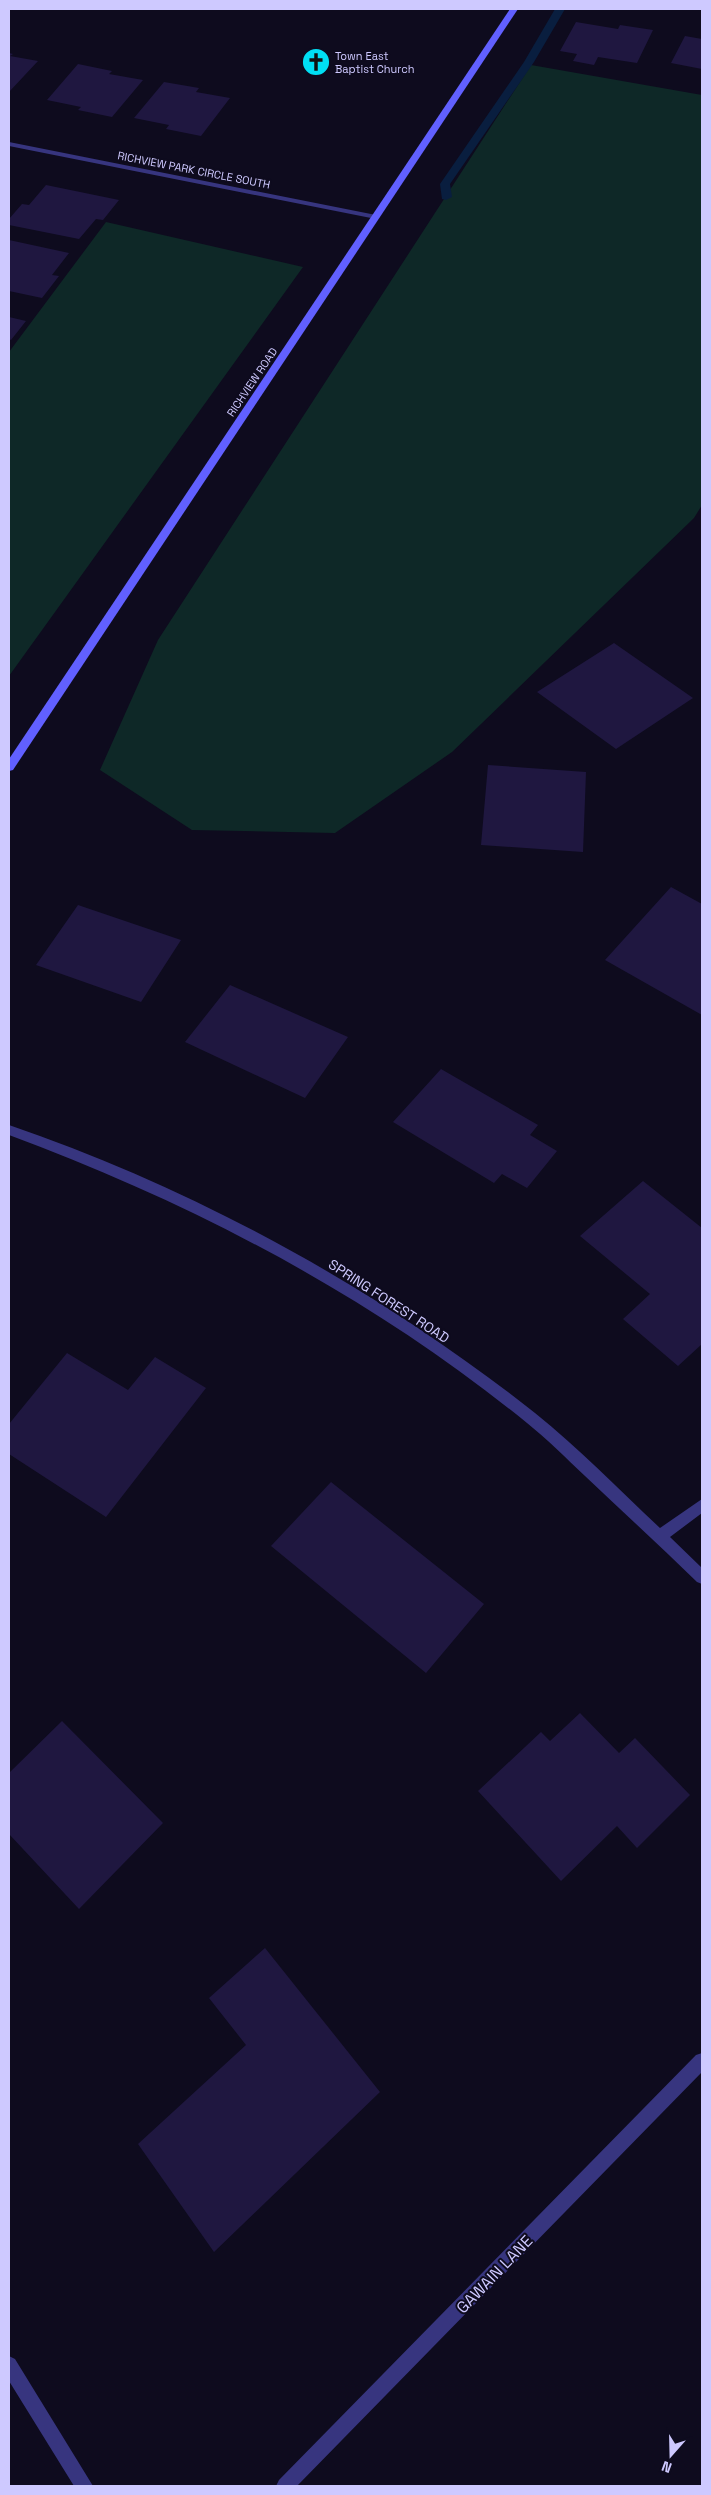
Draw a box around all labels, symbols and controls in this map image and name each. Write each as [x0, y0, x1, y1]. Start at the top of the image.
church icon: Town East Baptist Church [301, 47, 331, 77]
place label: Town East Baptist Church [335, 49, 415, 76]
street label: RICHVIEW PARK CIRCLE SOUTH [116, 148, 272, 192]
street label: RICHVIEW ROAD [224, 345, 280, 419]
street label: SPRING FOREST ROAD [325, 1255, 453, 1347]
street label: GAWAIN LANE [452, 2231, 537, 2318]
north arrow [646, 2430, 696, 2480]
text: N [659, 2457, 674, 2477]

